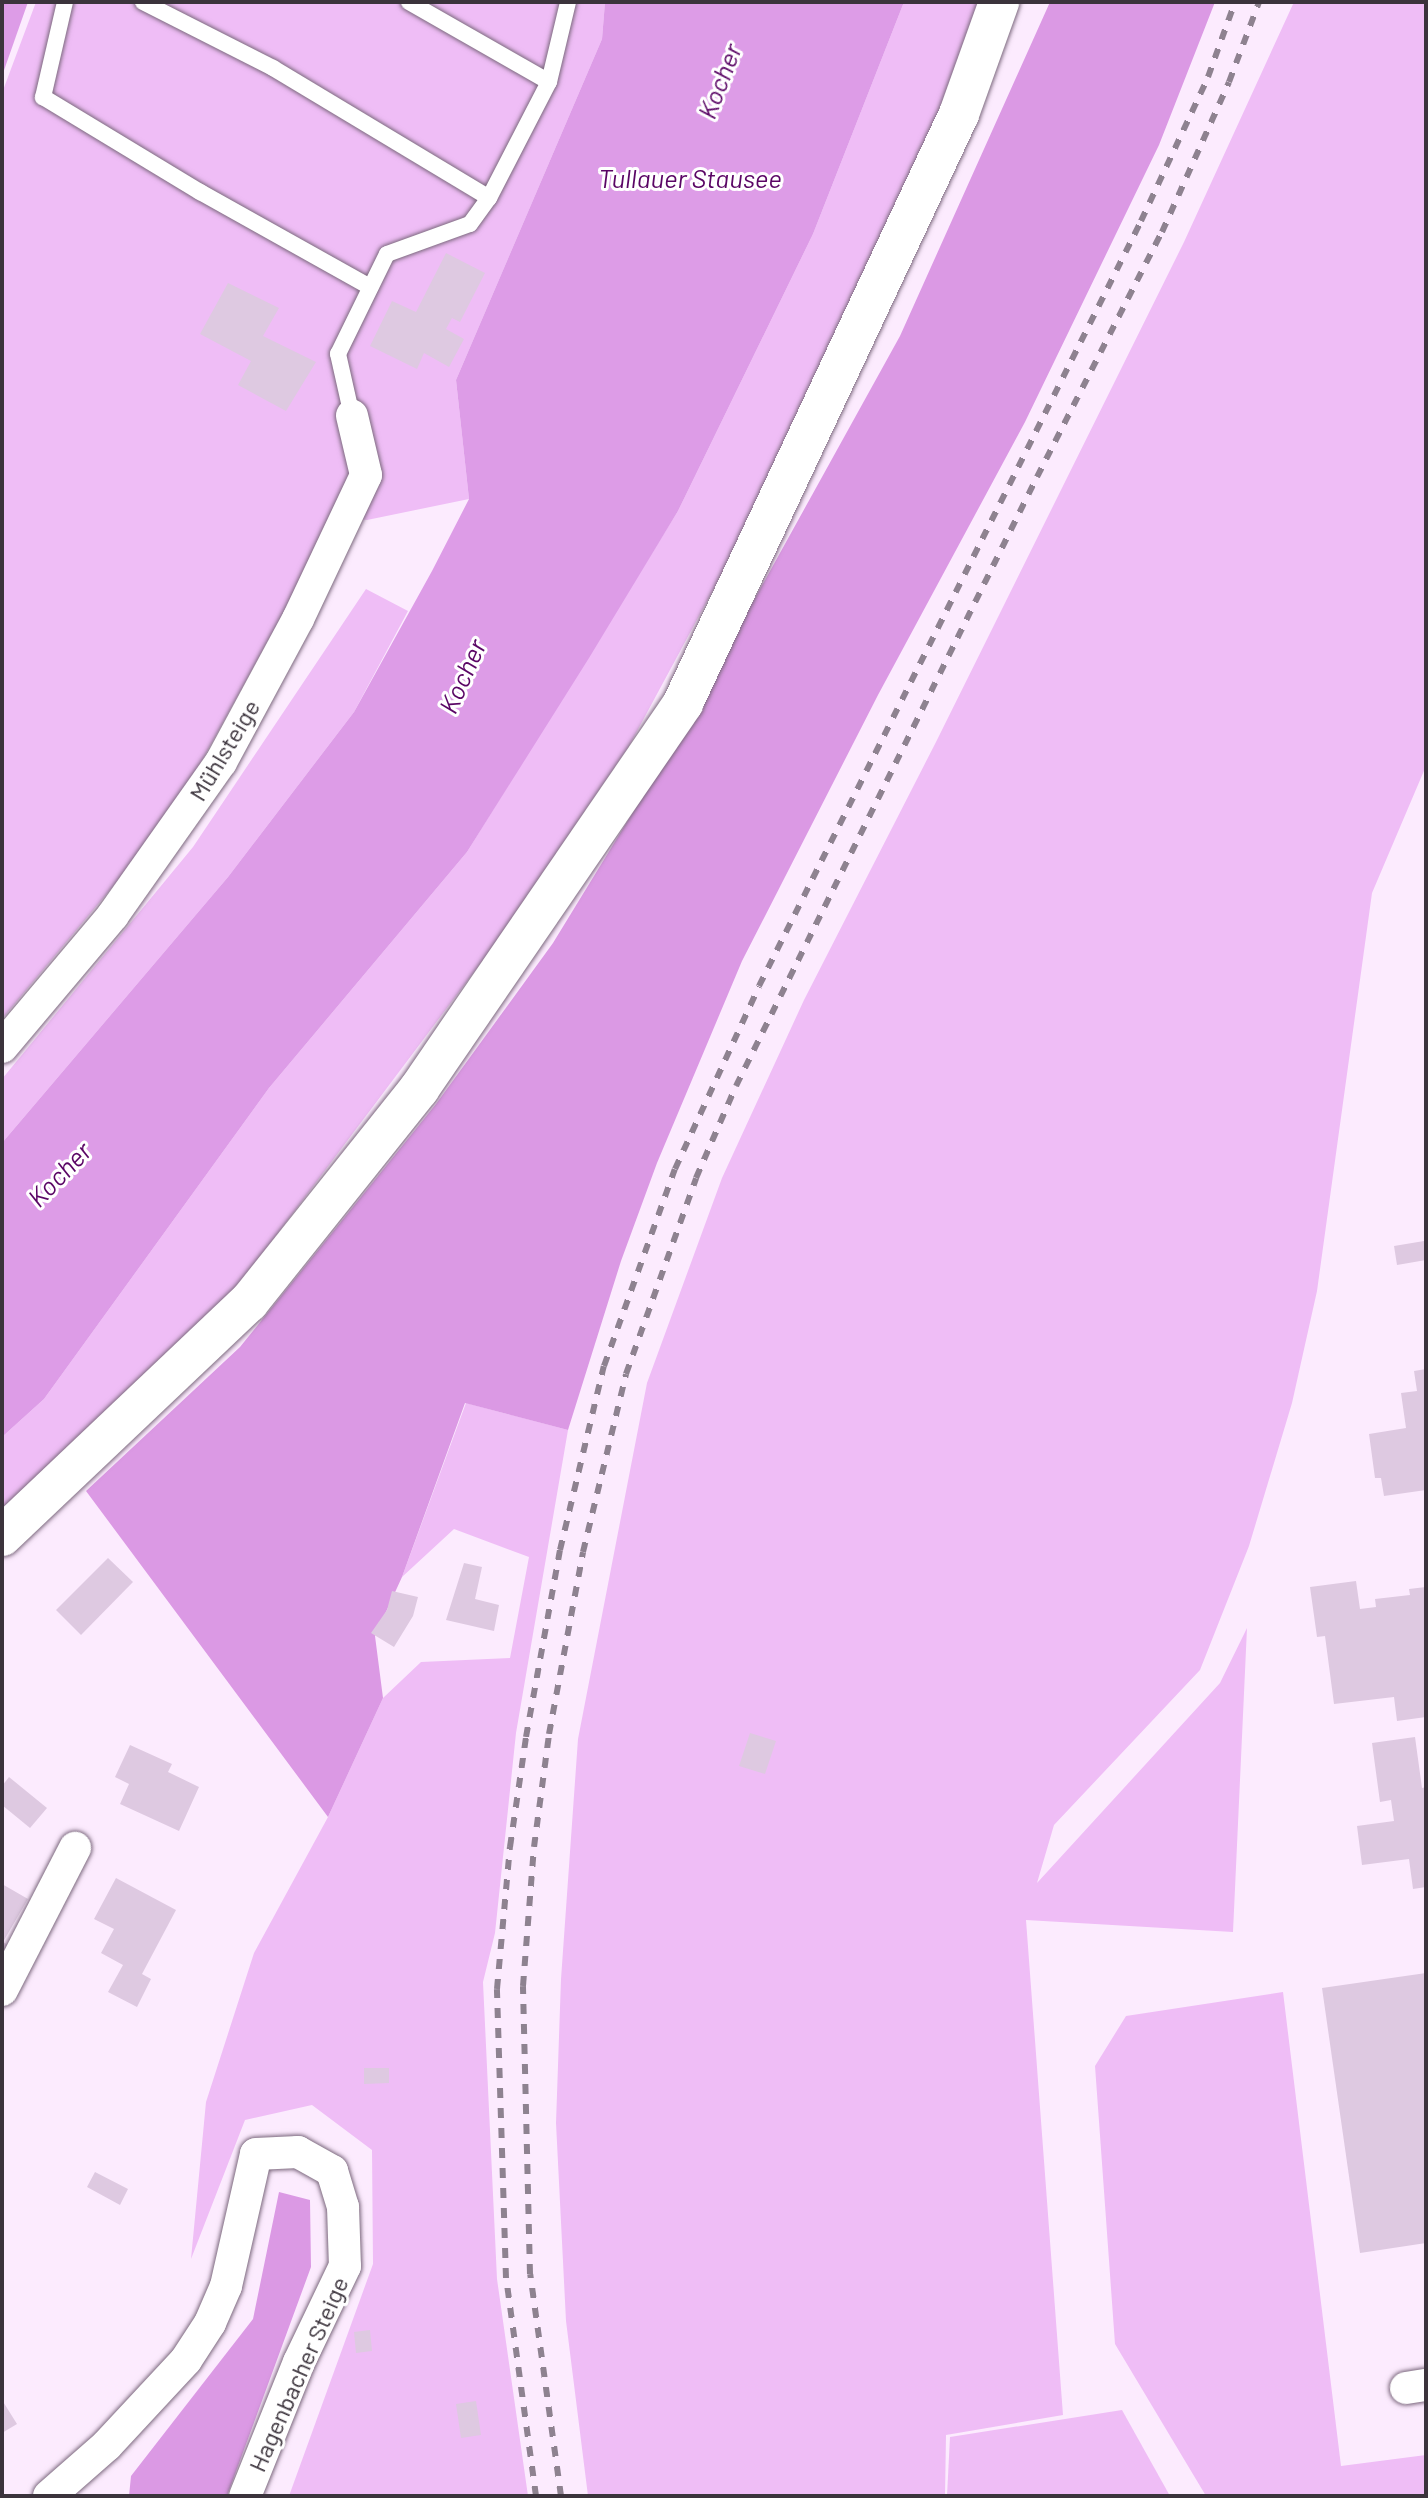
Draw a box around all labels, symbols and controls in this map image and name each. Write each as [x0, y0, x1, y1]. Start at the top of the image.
water label: Kocher [690, 39, 748, 123]
water label: Tullauer Stausee [598, 162, 782, 194]
water label: Kocher [432, 634, 492, 718]
street label: Mühlsteige [183, 694, 265, 806]
water label: Kocher [21, 1135, 97, 1213]
street label: Hagenbacher Steige [242, 2272, 354, 2476]

